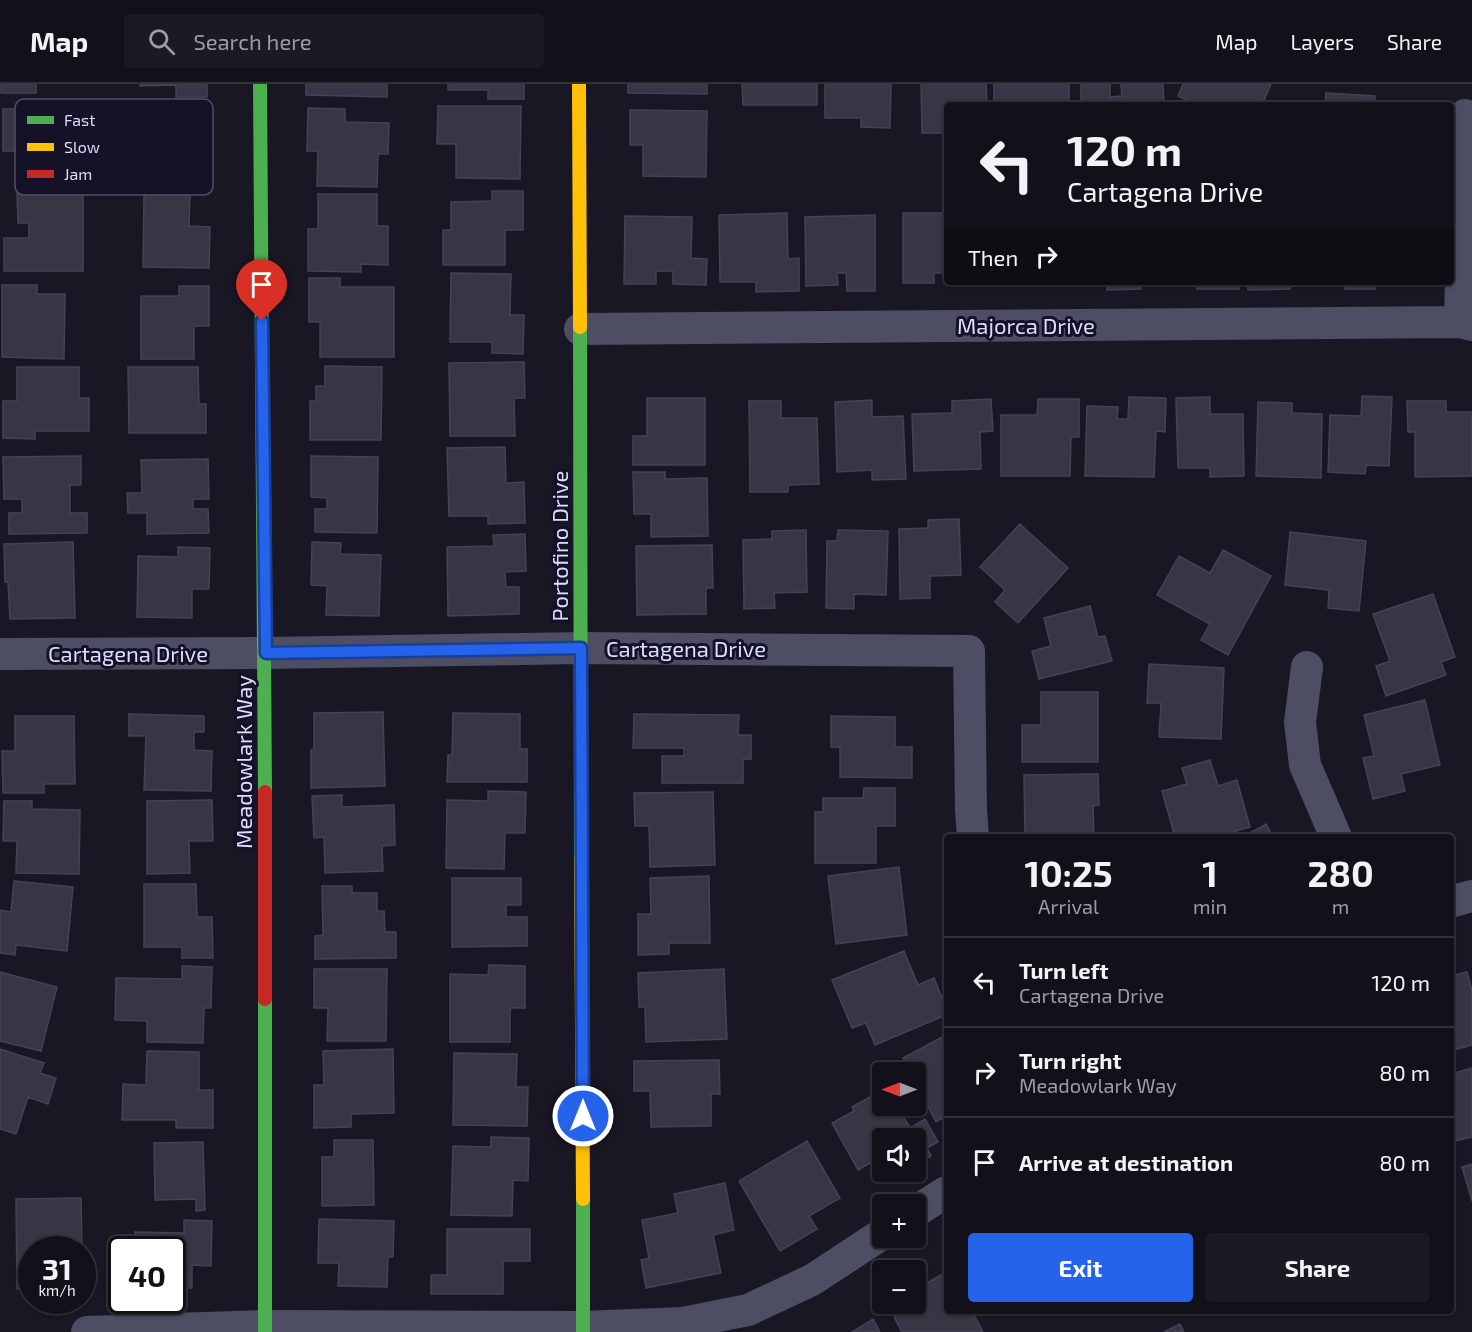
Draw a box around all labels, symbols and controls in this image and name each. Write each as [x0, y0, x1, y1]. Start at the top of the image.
search box [124, 14, 544, 68]
text: Map [30, 24, 88, 58]
icon: search [145, 25, 178, 58]
text: Search here [193, 28, 312, 54]
text: Map [1215, 29, 1257, 54]
text: Layers [1290, 29, 1354, 54]
text: Share [1387, 29, 1442, 54]
legend [15, 99, 213, 195]
text: Fast [64, 110, 95, 129]
text: 120 m [1067, 124, 1182, 174]
icon: left [968, 126, 1046, 204]
text: Slow [64, 137, 100, 156]
text: Jam [64, 164, 92, 183]
text: Cartagena Drive [1067, 175, 1263, 207]
icon: right [1030, 240, 1063, 273]
text: Then [968, 244, 1018, 270]
pin [236, 259, 287, 321]
icon: arrive [245, 268, 278, 301]
street label: Majorca Drive [957, 312, 1095, 339]
street label: Portofino Drive [546, 471, 572, 621]
street label: Cartagena Drive [606, 635, 766, 661]
street label: Cartagena Drive [48, 640, 208, 666]
street label: Meadowlark Way [230, 675, 256, 849]
text: 10:25 [1024, 851, 1113, 894]
text: 1 [1202, 851, 1218, 894]
text: 280 [1308, 851, 1374, 894]
text: Arrival [1038, 894, 1099, 918]
text: min [1193, 894, 1227, 918]
text: m [1332, 894, 1349, 918]
text: Turn left [1019, 957, 1108, 983]
icon: left [968, 966, 1001, 999]
text: 120 m [1371, 969, 1430, 995]
text: Cartagena Drive [1019, 983, 1164, 1007]
text: Turn right [1019, 1047, 1121, 1073]
icon: right [968, 1056, 1001, 1089]
text: 80 m [1379, 1059, 1430, 1085]
north arrow [872, 1062, 926, 1116]
map controls [872, 1062, 926, 1314]
text: Meadowlark Way [1019, 1073, 1177, 1097]
position arrow [551, 1084, 615, 1148]
button: sound [872, 1128, 926, 1182]
icon: arrive [968, 1146, 1001, 1179]
text: Arrive at destination [1019, 1149, 1233, 1175]
text: 80 m [1379, 1149, 1430, 1175]
button: + [872, 1194, 926, 1248]
button: Exit [968, 1233, 1193, 1302]
button: Share [1205, 1233, 1430, 1302]
speed limit sign: 40 [108, 1236, 186, 1314]
text: 31 [42, 1250, 72, 1286]
button: − [872, 1260, 926, 1314]
text: km/h [38, 1281, 76, 1299]

